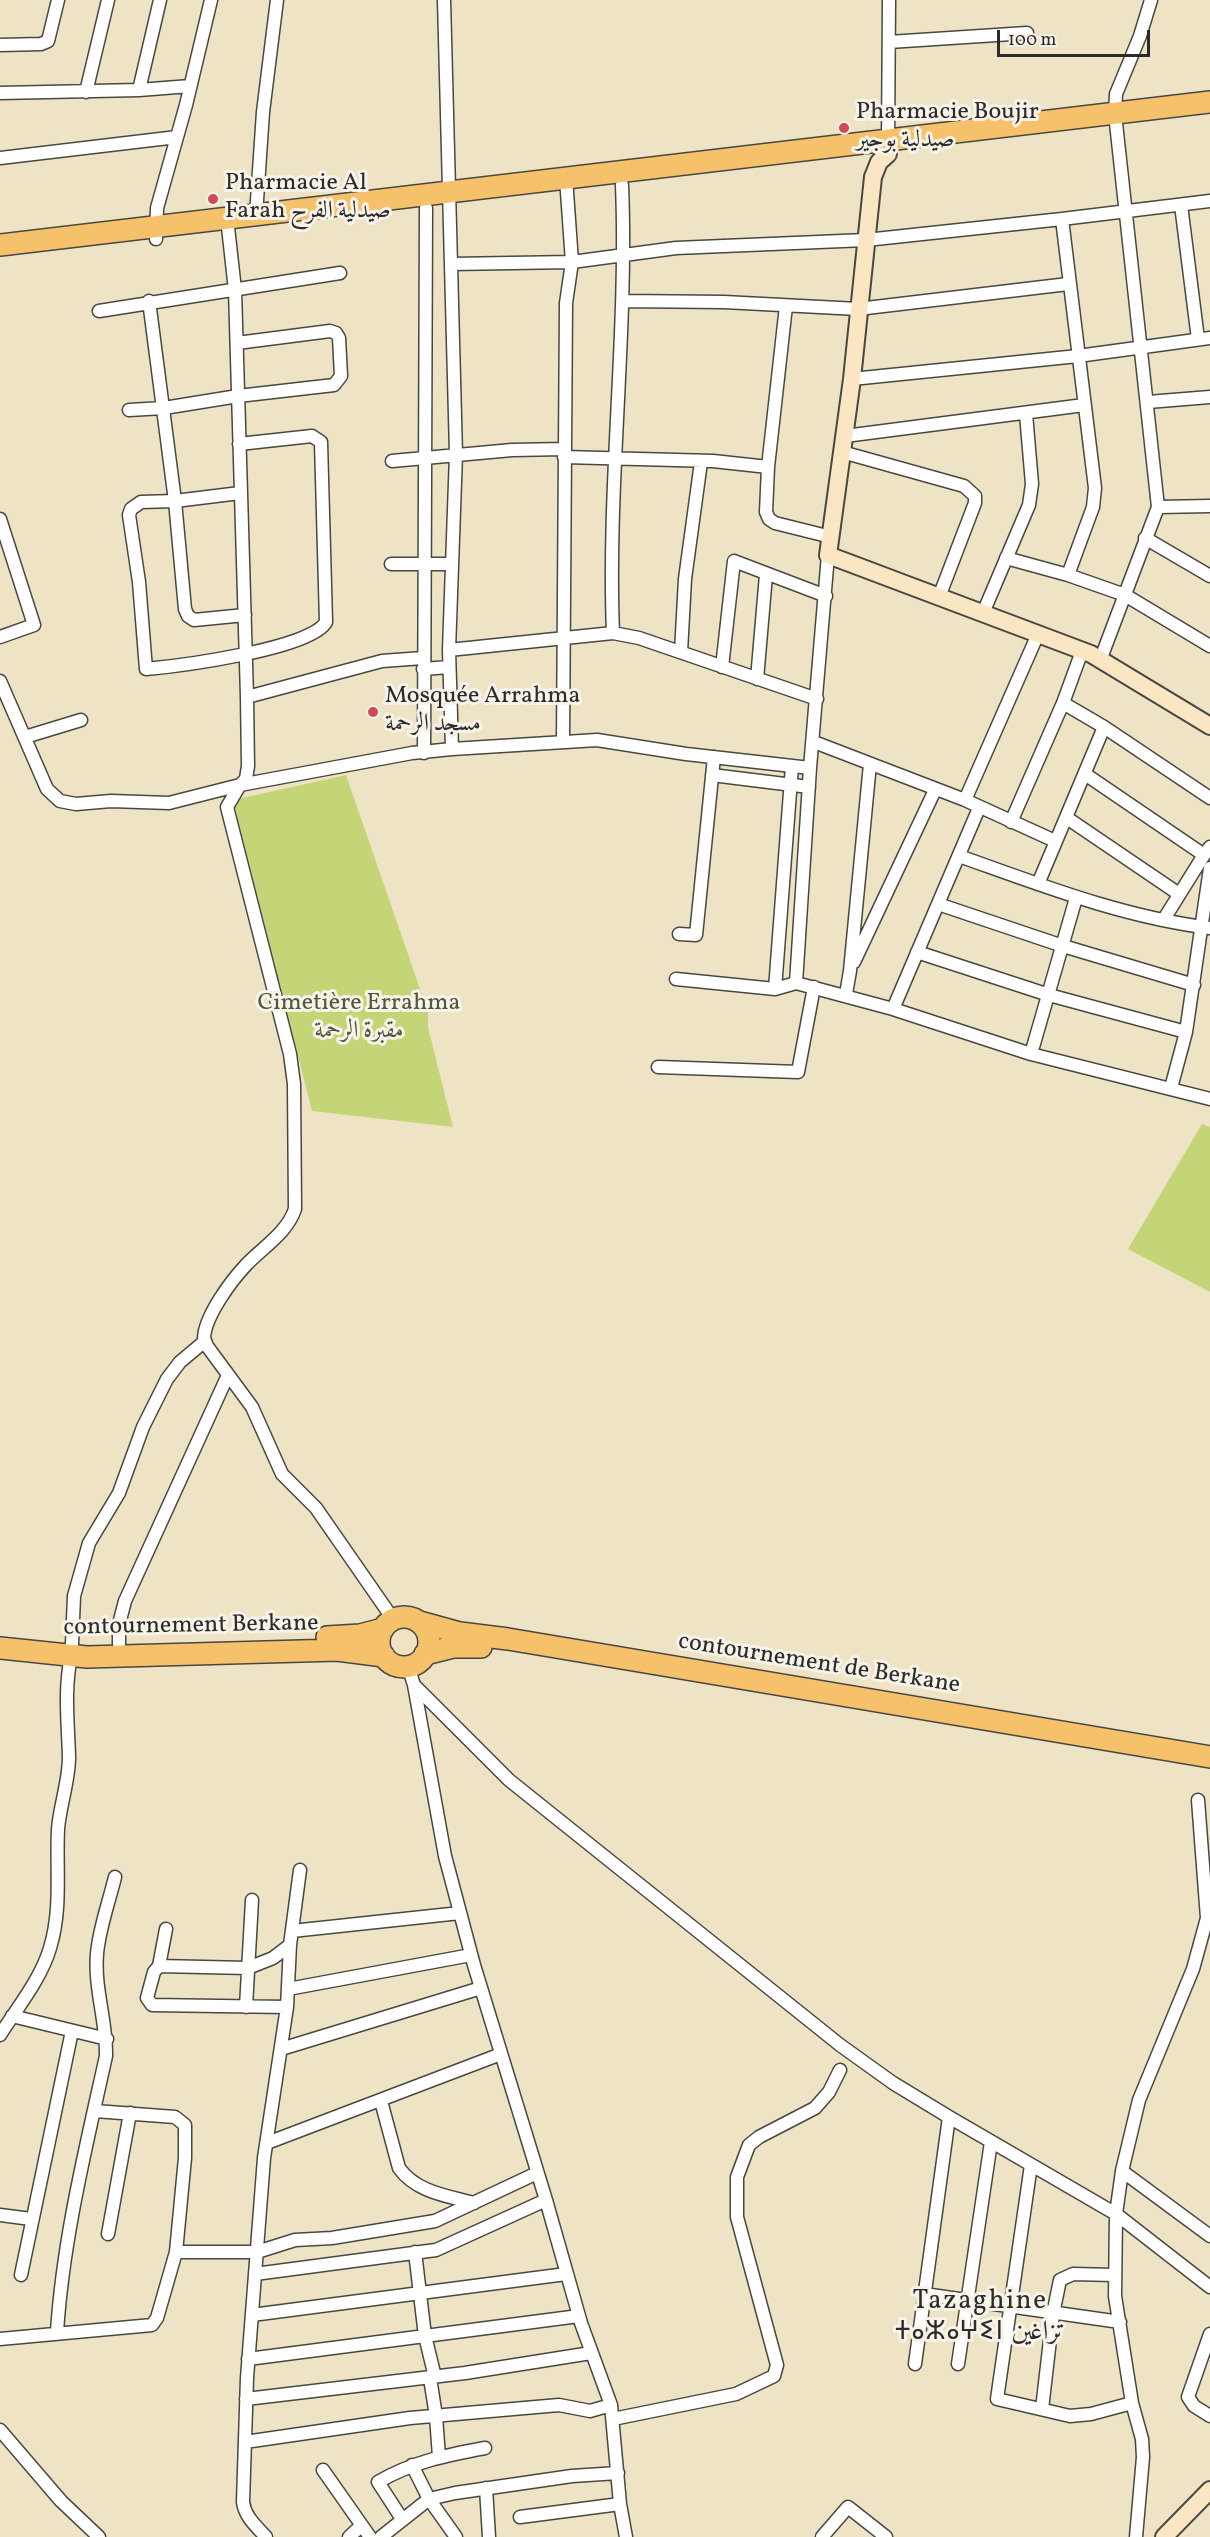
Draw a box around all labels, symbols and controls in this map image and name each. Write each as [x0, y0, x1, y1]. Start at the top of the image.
scale bar [1000, 18, 1153, 56]
text: 100 m [1008, 28, 1057, 53]
place label: Pharmacie Boujir صيدلية بوجير [856, 100, 1039, 156]
marker: Pharmacie Boujir صيدلية بوجير [837, 121, 851, 135]
place label: Pharmacie Al Farah صيدلية الفرح [225, 171, 391, 227]
marker: Pharmacie Al Farah صيدلية الفرح [206, 192, 220, 206]
place label: Mosquée Arrahma مسجد الرحمة [385, 684, 581, 740]
marker: Mosquée Arrahma مسجد الرحمة [366, 705, 380, 719]
park label: Cimetière Errahma مقبرة الرحمة [258, 991, 460, 1047]
street label: contournement Berkane [63, 1610, 319, 1644]
street label: contournement de Berkane [676, 1628, 962, 1702]
district label: Tazaghine ⵜⴰⵣⴰⵖⵉⵏ تزاغين [901, 2287, 1059, 2350]

